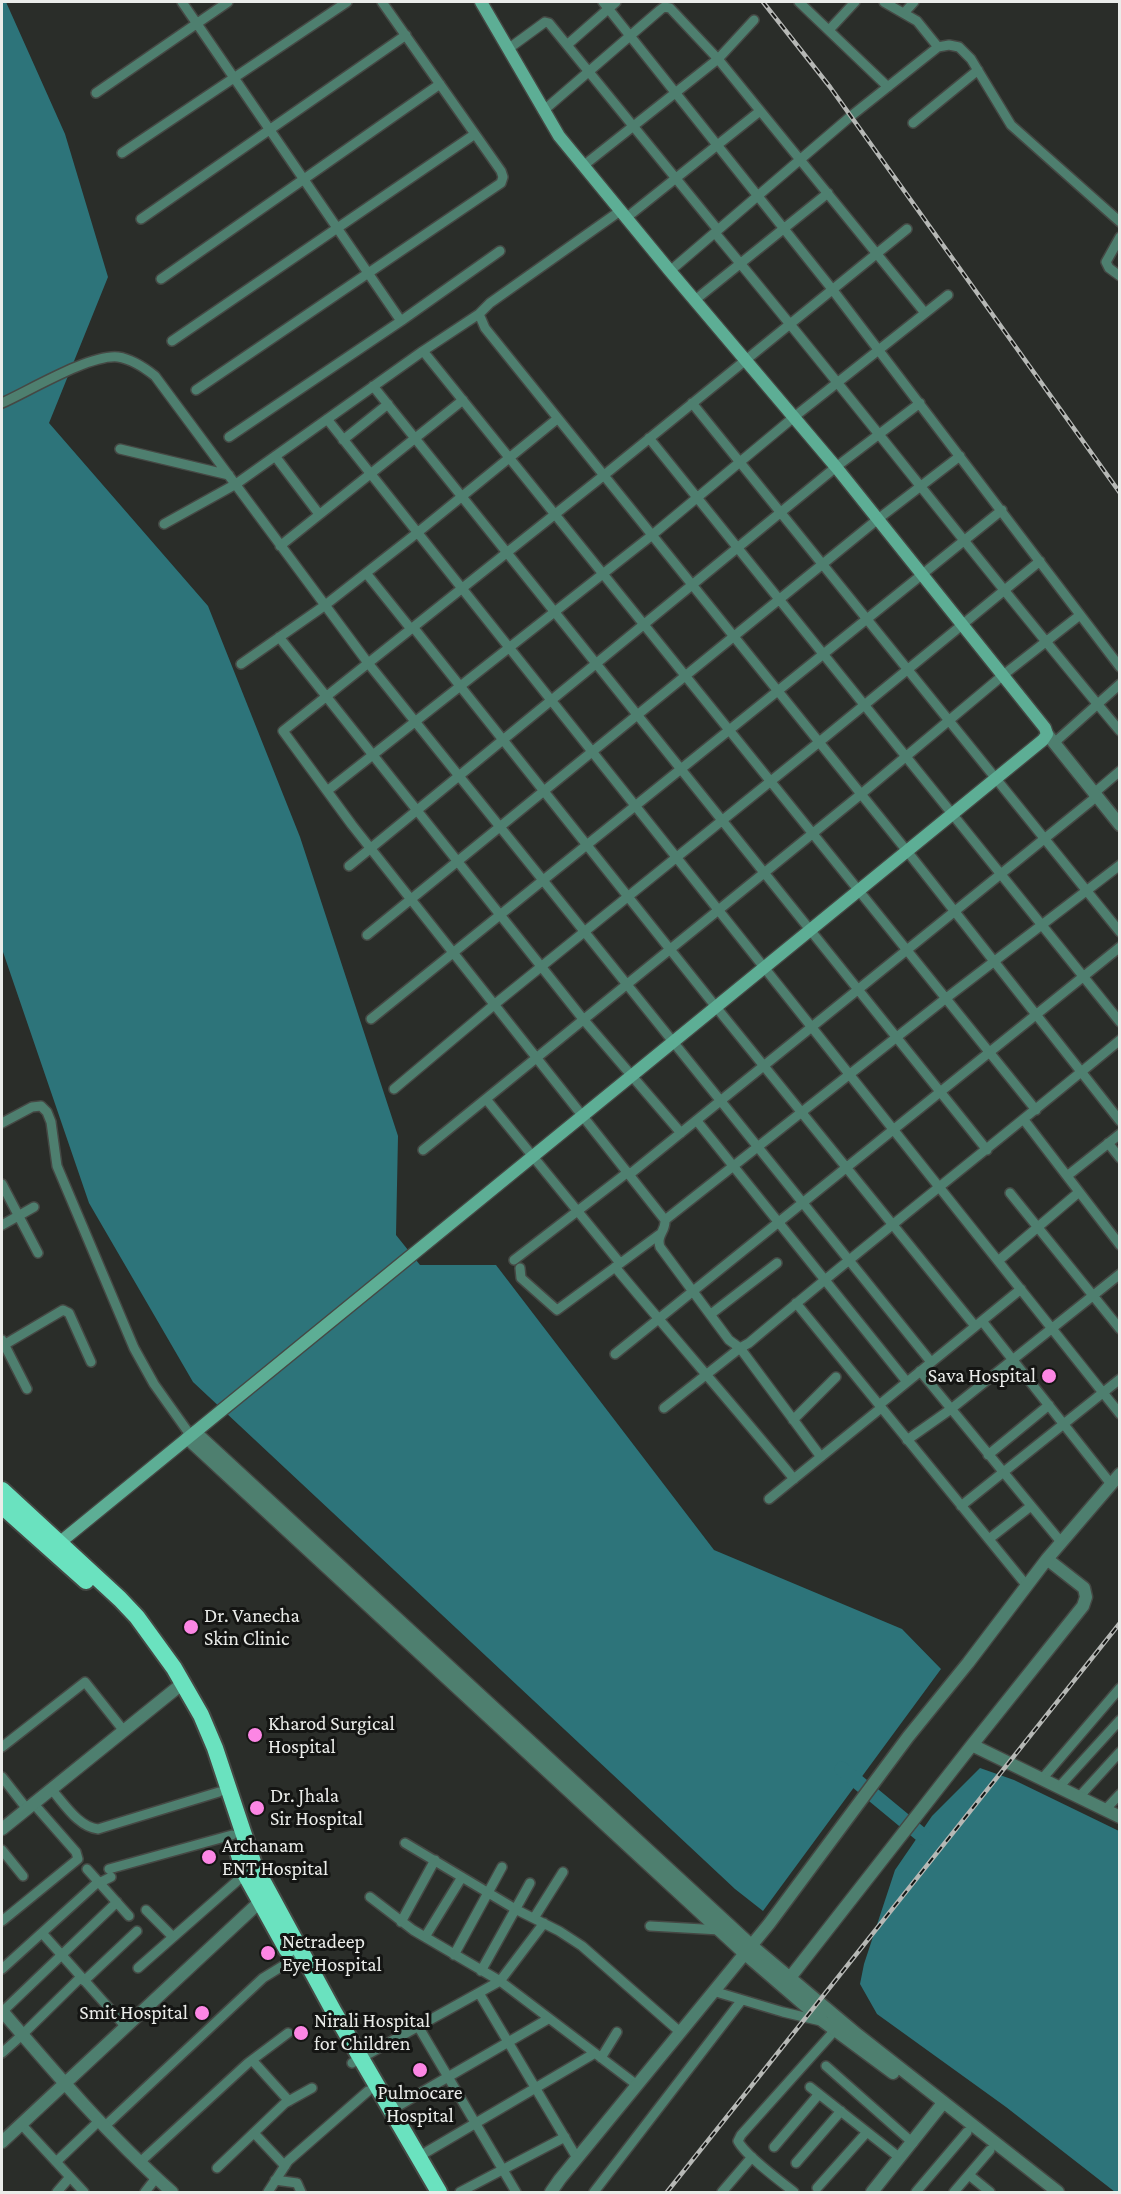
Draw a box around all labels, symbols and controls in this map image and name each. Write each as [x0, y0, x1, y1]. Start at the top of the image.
place label: Sava Hospital [928, 1364, 1036, 1388]
marker: Sava Hospital [1040, 1367, 1058, 1385]
place label: Dr. Vanecha Skin Clinic [204, 1604, 300, 1651]
marker: Dr. Vanecha Skin Clinic [182, 1618, 200, 1636]
place label: Kharod Surgical Hospital [268, 1712, 395, 1759]
marker: Kharod Surgical Hospital [246, 1726, 264, 1744]
place label: Dr. Jhala Sir Hospital [270, 1784, 363, 1831]
marker: Dr. Jhala Sir Hospital [248, 1799, 266, 1817]
place label: Archanam ENT Hospital [222, 1834, 328, 1881]
marker: Archanam ENT Hospital [200, 1848, 218, 1866]
place label: Netradeep Eye Hospital [282, 1930, 382, 1977]
marker: Netradeep Eye Hospital [259, 1944, 277, 1962]
place label: Smit Hospital [79, 2001, 188, 2025]
marker: Smit Hospital [193, 2004, 211, 2022]
place label: Nirali Hospital for Children [314, 2009, 430, 2056]
marker: Nirali Hospital for Children [292, 2024, 310, 2042]
marker: Pulmocare Hospital [411, 2061, 429, 2079]
place label: Pulmocare Hospital [378, 2081, 462, 2128]

